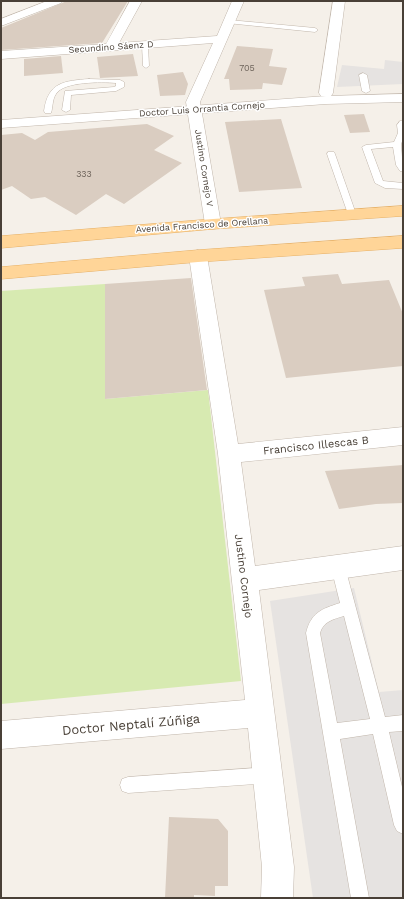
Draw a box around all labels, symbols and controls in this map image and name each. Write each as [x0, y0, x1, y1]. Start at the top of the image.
street label: Secundino Sáenz D [68, 39, 154, 55]
house number: 705 [239, 63, 255, 73]
street label: Doctor Luis Orrantia Cornejo [139, 100, 265, 118]
street label: Justino Cornejo V [193, 129, 215, 207]
house number: 333 [76, 169, 92, 179]
street label: Avenida Francisco de Orellana [135, 215, 269, 235]
street label: Francisco Illescas B [263, 433, 370, 458]
street label: Justino Cornejo [232, 533, 255, 619]
street label: Doctor Neptalí Zúñiga [61, 711, 201, 738]

